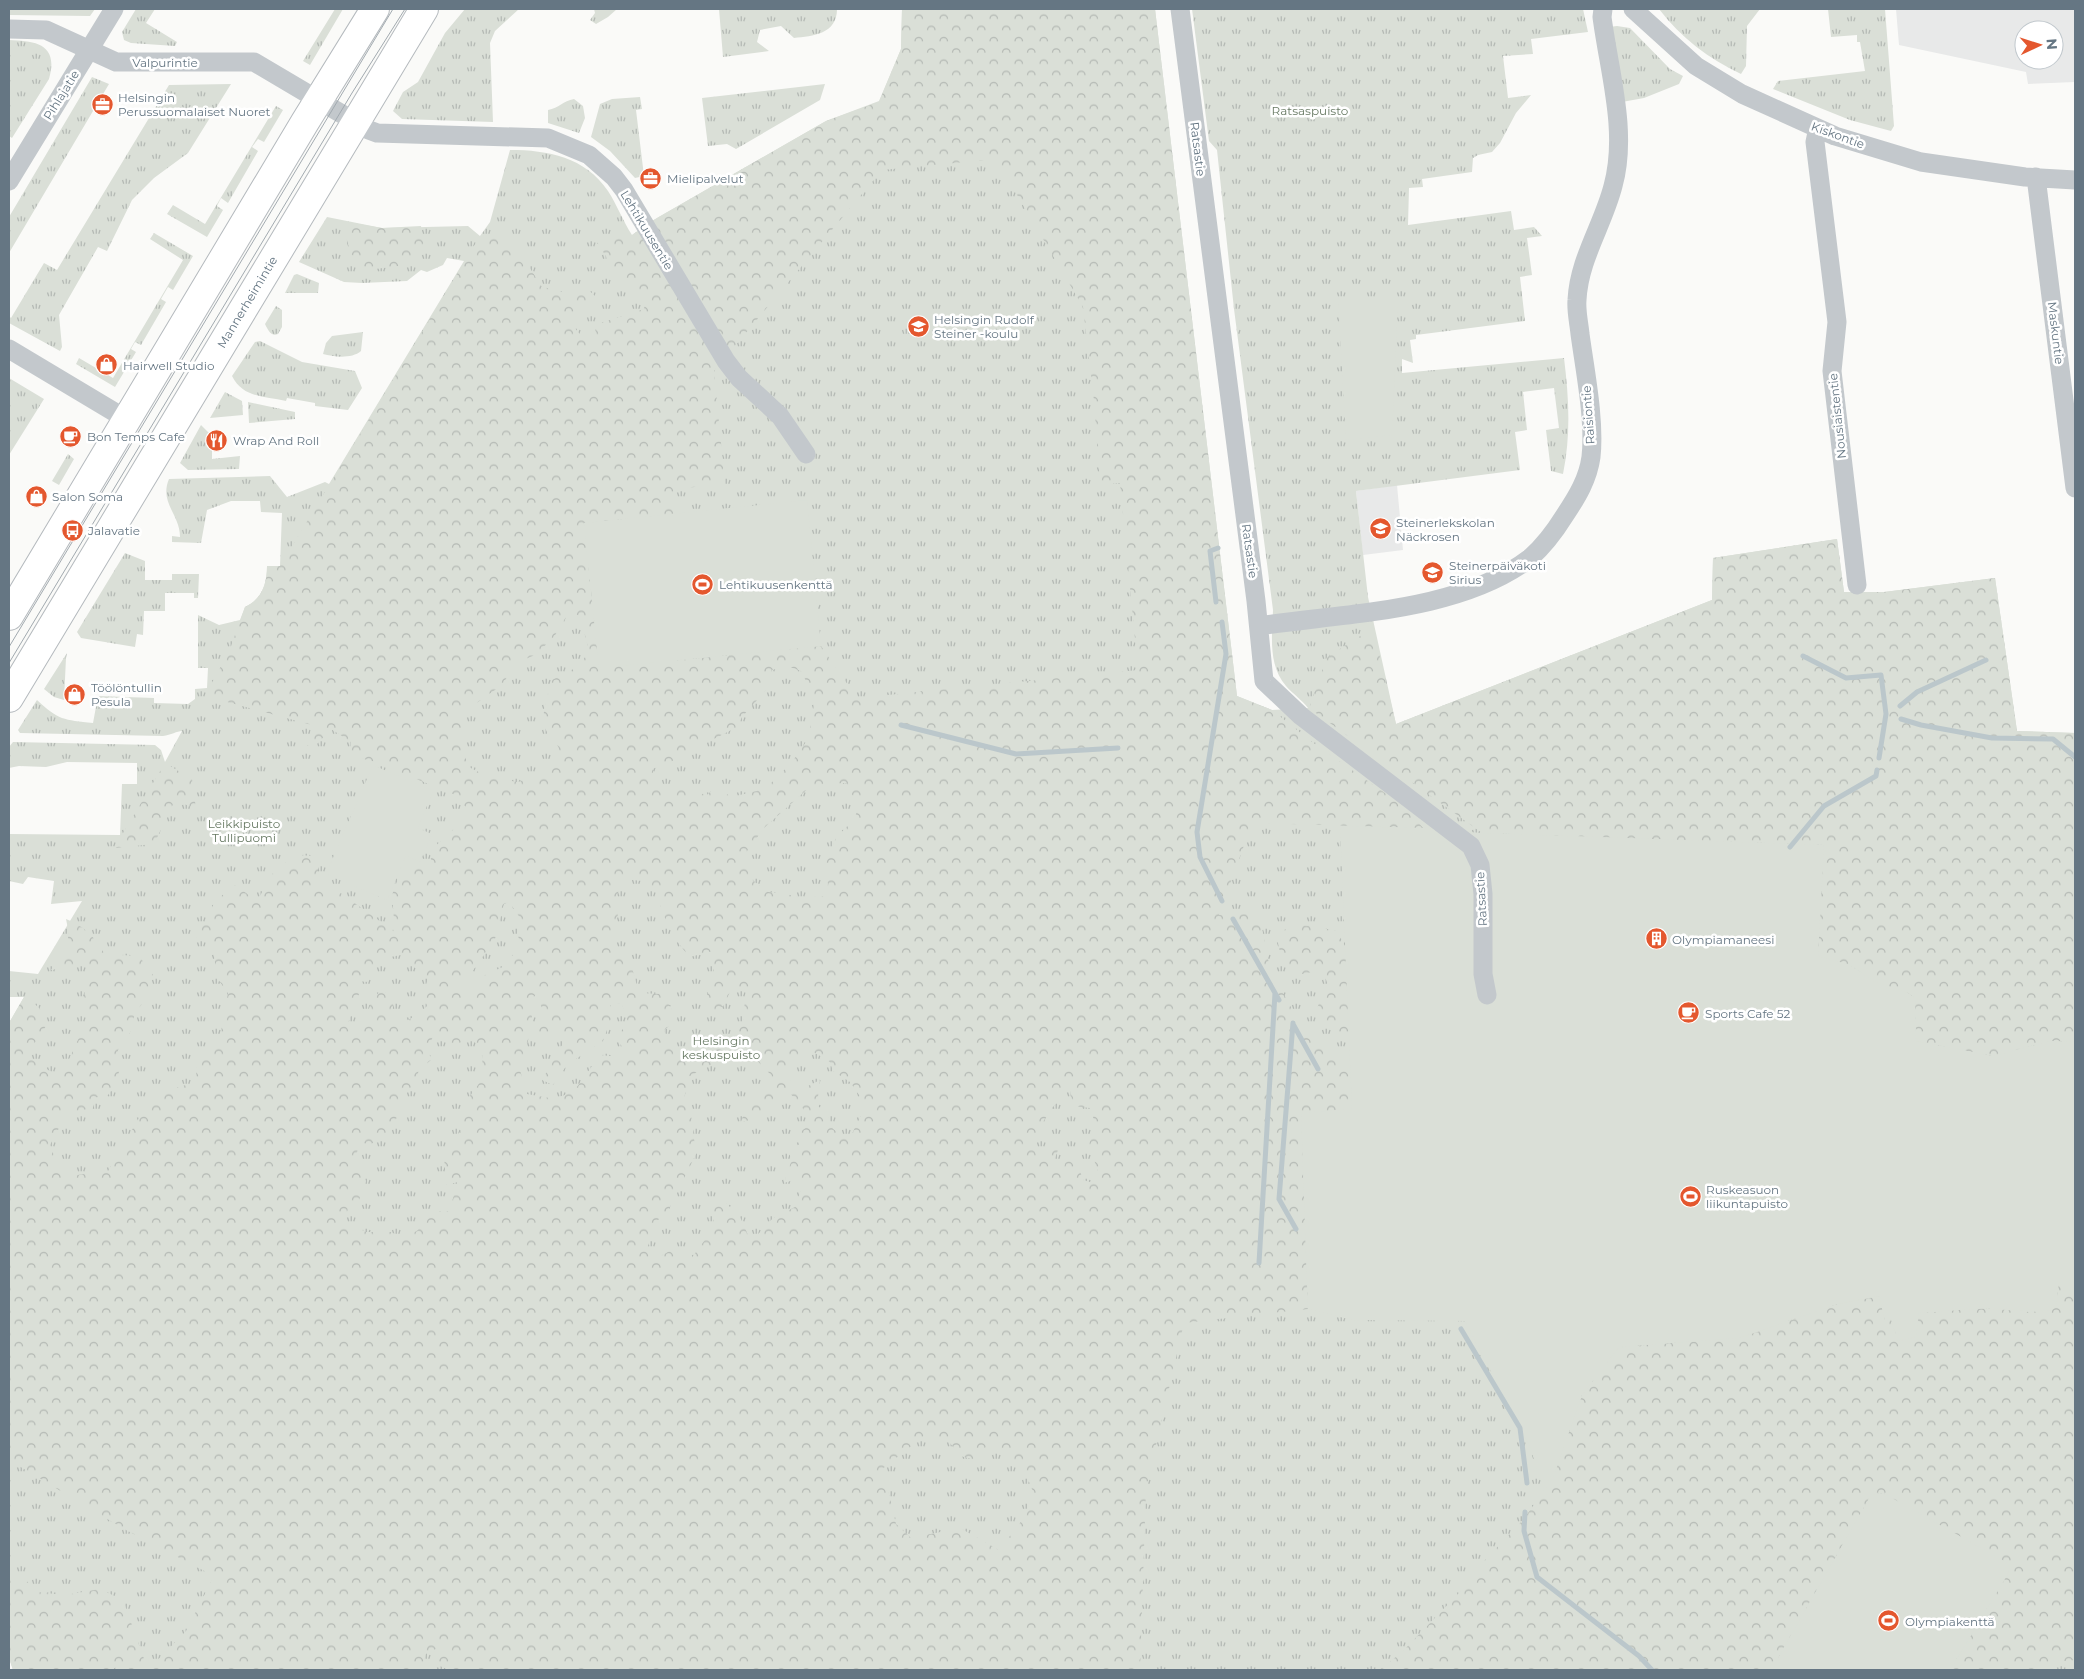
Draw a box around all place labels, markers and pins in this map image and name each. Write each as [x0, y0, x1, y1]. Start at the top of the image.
place label: Helsingin Perussuomalaiset Nuoret [118, 90, 271, 119]
office icon: Helsingin Perussuomalaiset Nuoret [90, 92, 114, 116]
office icon: Mielipalvelut [639, 166, 663, 190]
place label: Mielipalvelut [667, 171, 744, 186]
place label: Helsingin Rudolf Steiner -koulu [934, 312, 1035, 341]
school or university icon: Helsingin Rudolf Steiner -koulu [906, 314, 930, 338]
shop icon: Hairwell Studio [95, 353, 119, 377]
place label: Hairwell Studio [123, 358, 214, 373]
cafe icon: Bon Temps Cafe [59, 424, 83, 448]
restaurant icon: Wrap And Roll [205, 428, 229, 452]
place label: Bon Temps Cafe [87, 429, 185, 444]
place label: Wrap And Roll [233, 433, 319, 448]
shop icon: Salon Soma [24, 484, 48, 508]
place label: Salon Soma [52, 489, 123, 504]
place label: Steinerlekskolan Näckrosen [1396, 515, 1495, 544]
school or university icon: Steinerlekskolan Näckrosen [1368, 517, 1392, 541]
bus stop icon: Jalavatie [60, 518, 84, 542]
place label: Jalavatie [87, 523, 140, 538]
place label: Steinerpäiväkoti Sirius [1449, 558, 1546, 587]
school or university icon: Steinerpäiväkoti Sirius [1421, 560, 1445, 584]
sports icon: Lehtikuusenkenttä [691, 572, 715, 596]
place label: Lehtikuusenkenttä [719, 577, 833, 592]
place label: Töölöntullin Pesula [91, 680, 162, 709]
shop icon: Töölöntullin Pesula [63, 682, 87, 706]
building icon: Olympiamaneesi [1644, 927, 1668, 951]
place label: Olympiamaneesi [1672, 932, 1774, 947]
cafe icon: Sports Cafe 52 [1677, 1001, 1701, 1025]
place label: Sports Cafe 52 [1705, 1006, 1790, 1021]
place label: Ruskeasuon liikuntapuisto [1706, 1182, 1788, 1211]
sports icon: Ruskeasuon liikuntapuisto [1678, 1184, 1702, 1208]
sports icon: Olympiakenttä [1877, 1609, 1901, 1633]
place label: Olympiakenttä [1905, 1614, 1995, 1629]

